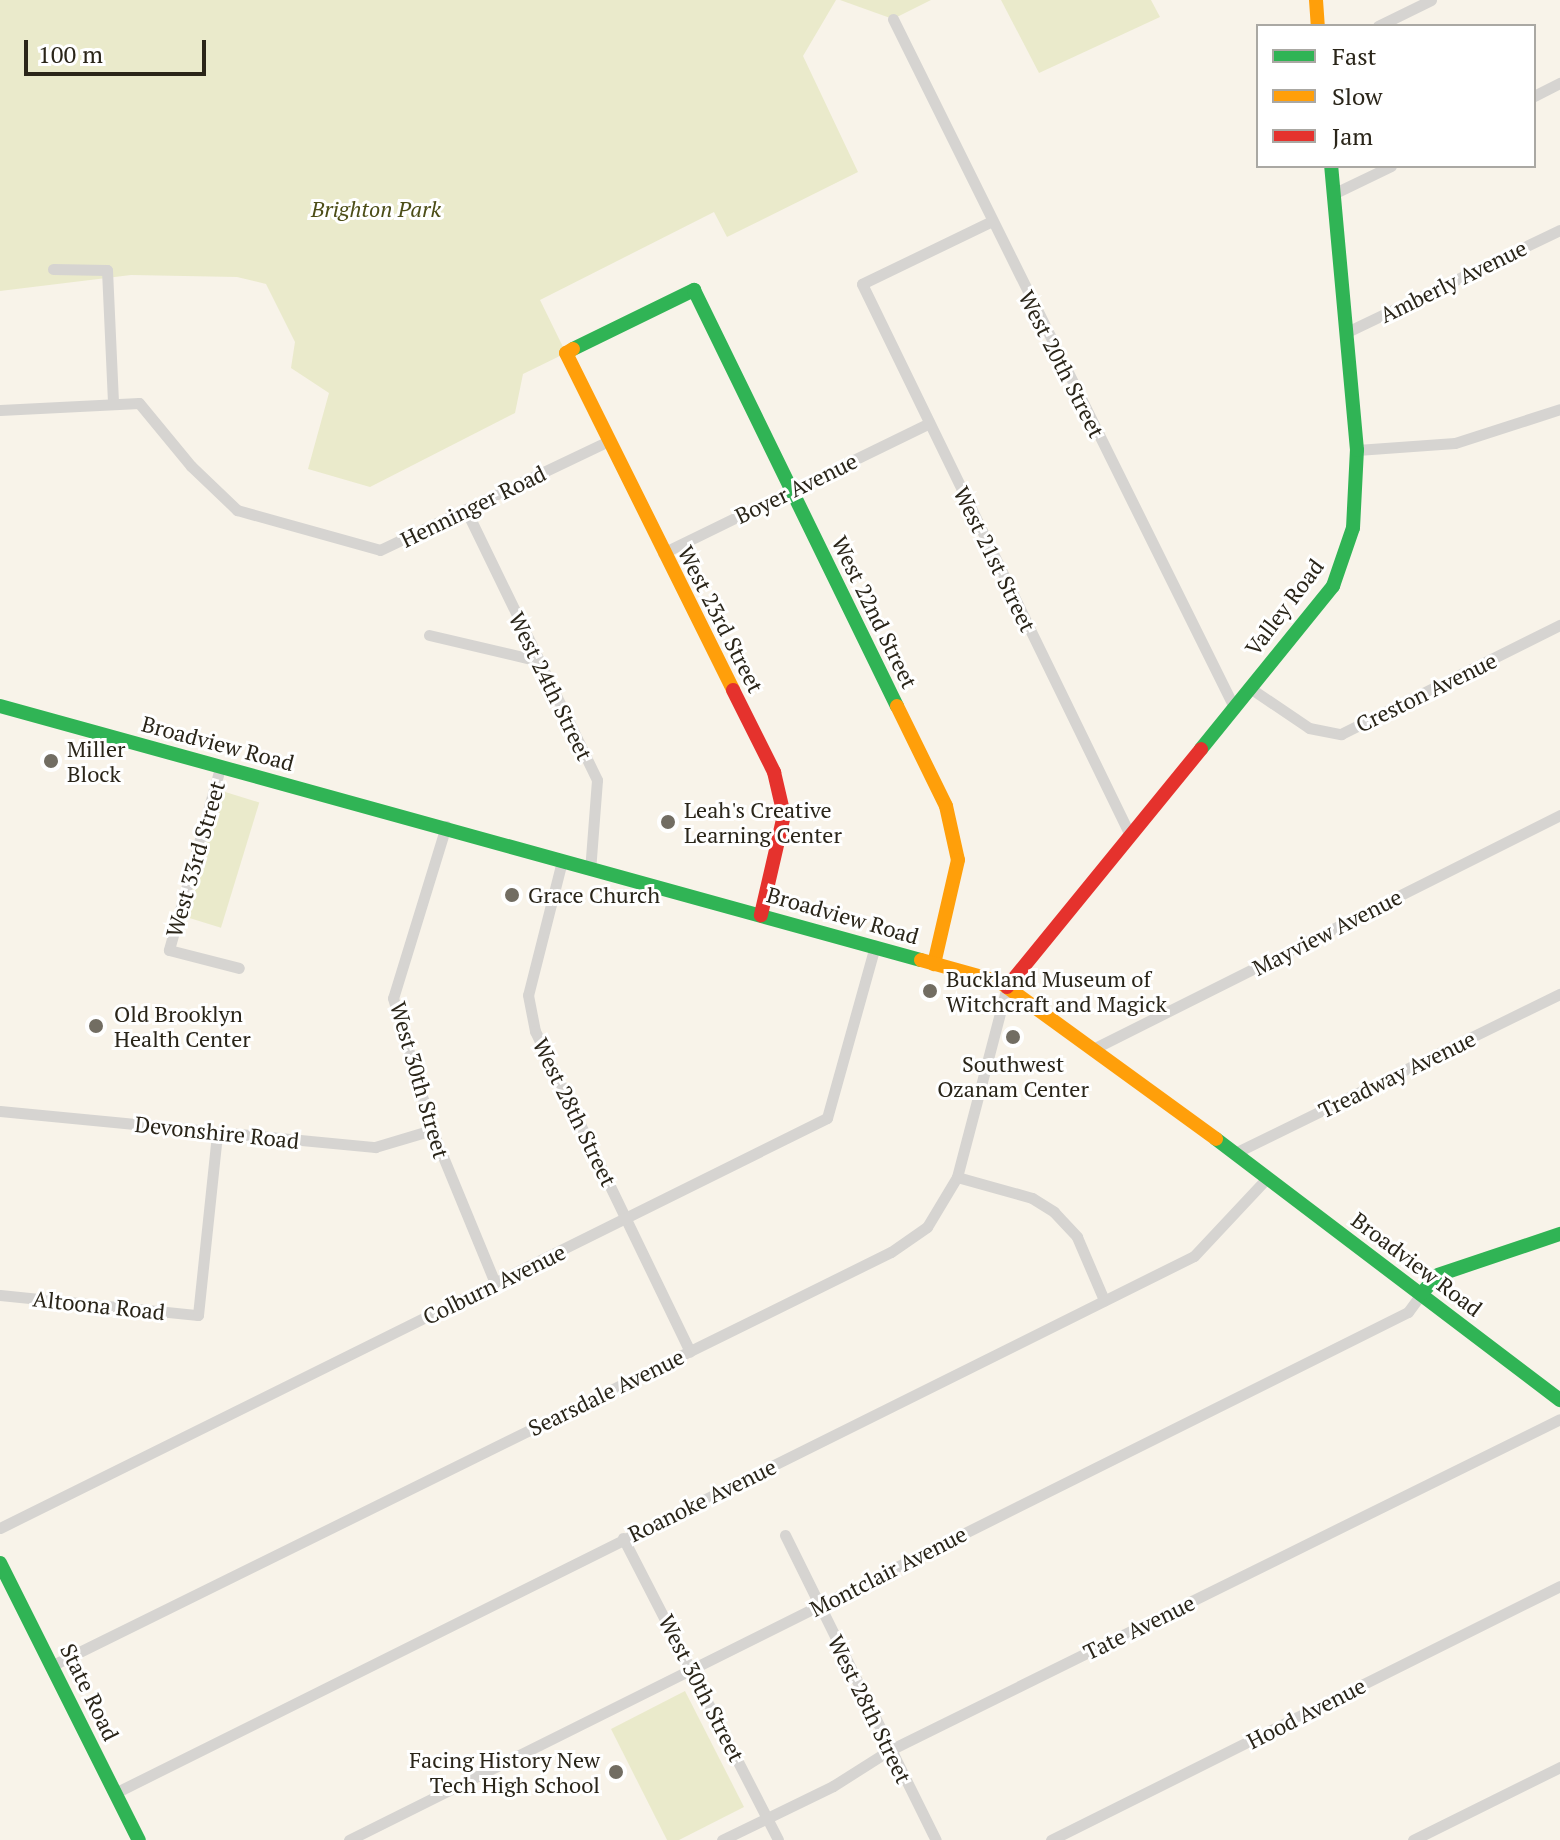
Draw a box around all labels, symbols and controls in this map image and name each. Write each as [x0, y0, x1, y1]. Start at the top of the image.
scale bar [28, 24, 210, 74]
legend [1256, 24, 1536, 168]
text: 100 m [38, 38, 103, 70]
text: Fast [1332, 40, 1376, 72]
text: Slow [1332, 80, 1383, 112]
text: Jam [1332, 120, 1373, 152]
park label: Brighton Park [311, 196, 441, 222]
street label: Amberly Avenue [1375, 234, 1531, 328]
street label: West 20th Street [1014, 286, 1110, 442]
street label: Boyer Avenue [730, 447, 862, 529]
street label: Henninger Road [396, 459, 550, 553]
street label: West 21st Street [948, 482, 1042, 636]
street label: West 22nd Street [827, 532, 923, 692]
street label: West 23rd Street [673, 541, 769, 697]
street label: Valley Road [1239, 554, 1329, 660]
street label: West 24th Street [504, 608, 598, 764]
street label: Creston Avenue [1351, 646, 1501, 738]
street label: Broadview Road [139, 710, 297, 776]
place label: Miller Block [67, 735, 125, 786]
marker: Miller Block [42, 752, 60, 770]
street label: West 33rd Street [160, 778, 230, 940]
place label: Leah's Creative Learning Center [684, 796, 842, 848]
marker: Leah's Creative Learning Center [659, 813, 677, 831]
street label: Broadview Road [764, 881, 922, 949]
place label: Grace Church [528, 882, 660, 908]
street label: Mayview Avenue [1248, 883, 1406, 981]
marker: Grace Church [503, 886, 521, 904]
place label: Buckland Museum of Witchcraft and Magick [946, 965, 1167, 1016]
marker: Buckland Museum of Witchcraft and Magick [921, 982, 939, 1000]
street label: West 30th Street [385, 999, 455, 1161]
place label: Old Brooklyn Health Center [114, 1000, 251, 1052]
marker: Old Brooklyn Health Center [85, 1015, 107, 1037]
street label: Treadway Avenue [1314, 1025, 1480, 1123]
marker: Southwest Ozanam Center [1004, 1028, 1022, 1046]
street label: West 28th Street [528, 1034, 622, 1190]
place label: Southwest Ozanam Center [937, 1050, 1089, 1102]
street label: Devonshire Road [133, 1110, 301, 1154]
street label: Broadview Road [1346, 1206, 1488, 1322]
street label: Colburn Avenue [418, 1238, 570, 1330]
street label: Altoona Road [32, 1285, 166, 1325]
street label: Searsdale Avenue [524, 1343, 688, 1441]
street label: Roanoke Avenue [624, 1453, 780, 1547]
street label: Montclair Avenue [805, 1520, 971, 1622]
street label: Tate Avenue [1079, 1589, 1199, 1665]
street label: West 30th Street [654, 1610, 750, 1766]
street label: West 28th Street [823, 1631, 917, 1787]
street label: State Road [55, 1639, 125, 1745]
street label: Hood Avenue [1242, 1672, 1370, 1754]
place label: Facing History New Tech High School [409, 1746, 600, 1798]
marker: Facing History New Tech High School [607, 1763, 625, 1781]

